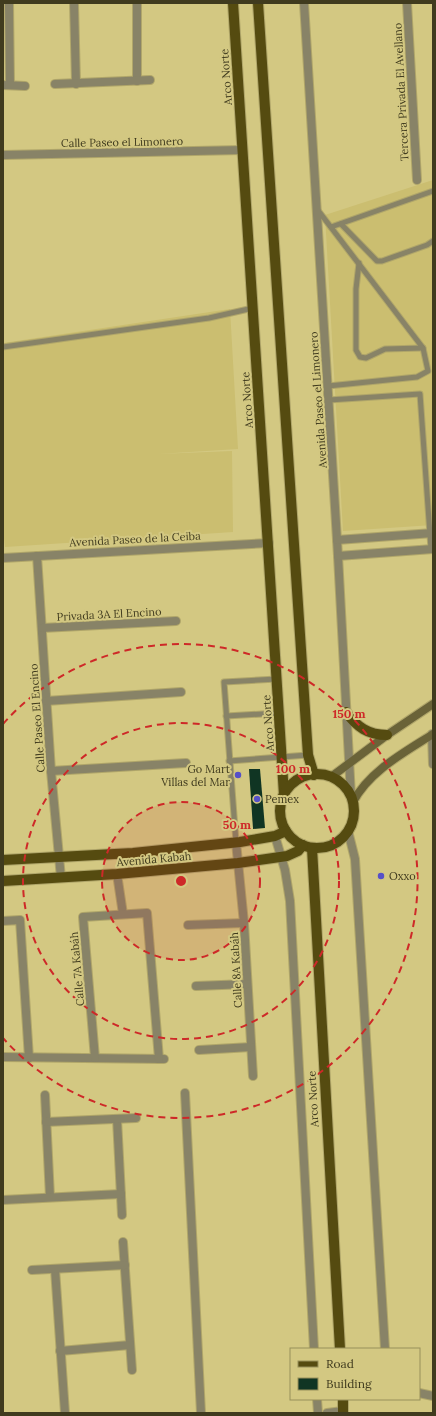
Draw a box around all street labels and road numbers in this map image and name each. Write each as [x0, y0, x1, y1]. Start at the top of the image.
street label: Tercera Privada El Avellano [390, 22, 412, 162]
street label: Arco Norte [217, 48, 235, 107]
street label: Calle Paseo el Limonero [61, 134, 183, 150]
street label: Avenida Paseo el Limonero [306, 331, 330, 470]
street label: Arco Norte [238, 371, 256, 430]
street label: Avenida Paseo de la Ceiba [68, 529, 201, 549]
street label: Privada 3A El Encino [56, 604, 162, 624]
street label: Calle Paseo El Encino [26, 663, 48, 773]
street label: Arco Norte [259, 694, 277, 753]
street label: Avenida Kabah [115, 849, 192, 869]
street label: Calle 7A Kabáh [67, 931, 87, 1007]
street label: Calle 8A Kabáh [227, 931, 245, 1008]
street label: Arco Norte [305, 1070, 322, 1129]

